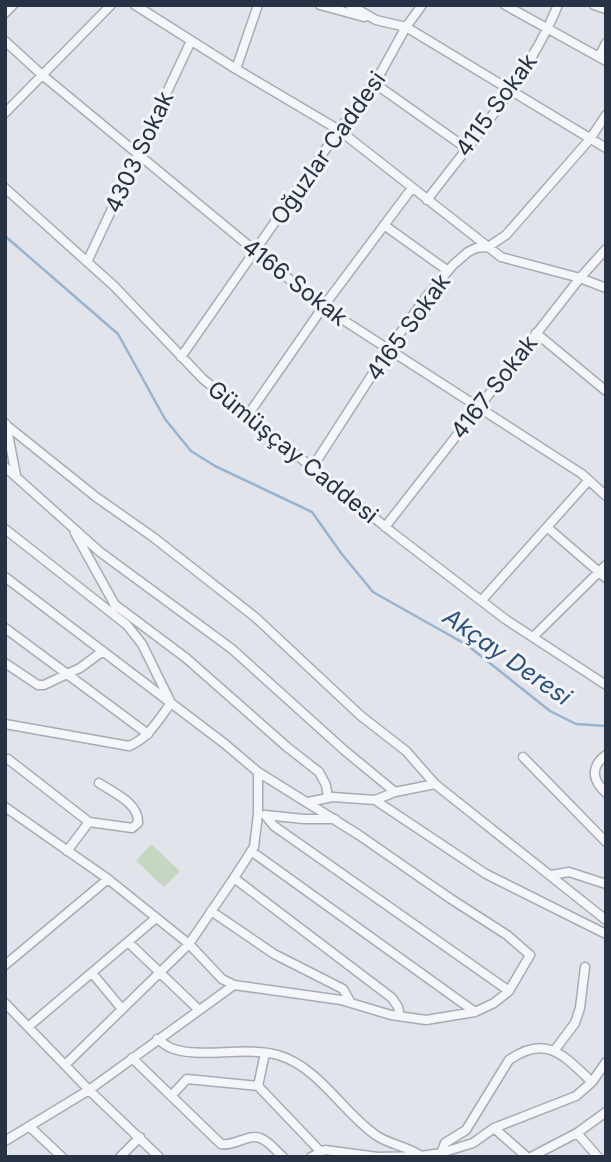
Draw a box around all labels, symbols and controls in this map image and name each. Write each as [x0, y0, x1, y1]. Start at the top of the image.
street label: 4115 Sokak [449, 48, 543, 162]
street label: Oğuzlar Caddesi [265, 66, 391, 230]
street label: 4303 Sokak [99, 86, 180, 217]
street label: 4166 Sokak [237, 232, 353, 332]
street label: 4165 Sokak [360, 268, 456, 386]
street label: 4167 Sokak [445, 329, 543, 445]
street label: Gümüşçay Caddesi [202, 375, 384, 529]
water label: Akçay Deresi [437, 601, 578, 712]

